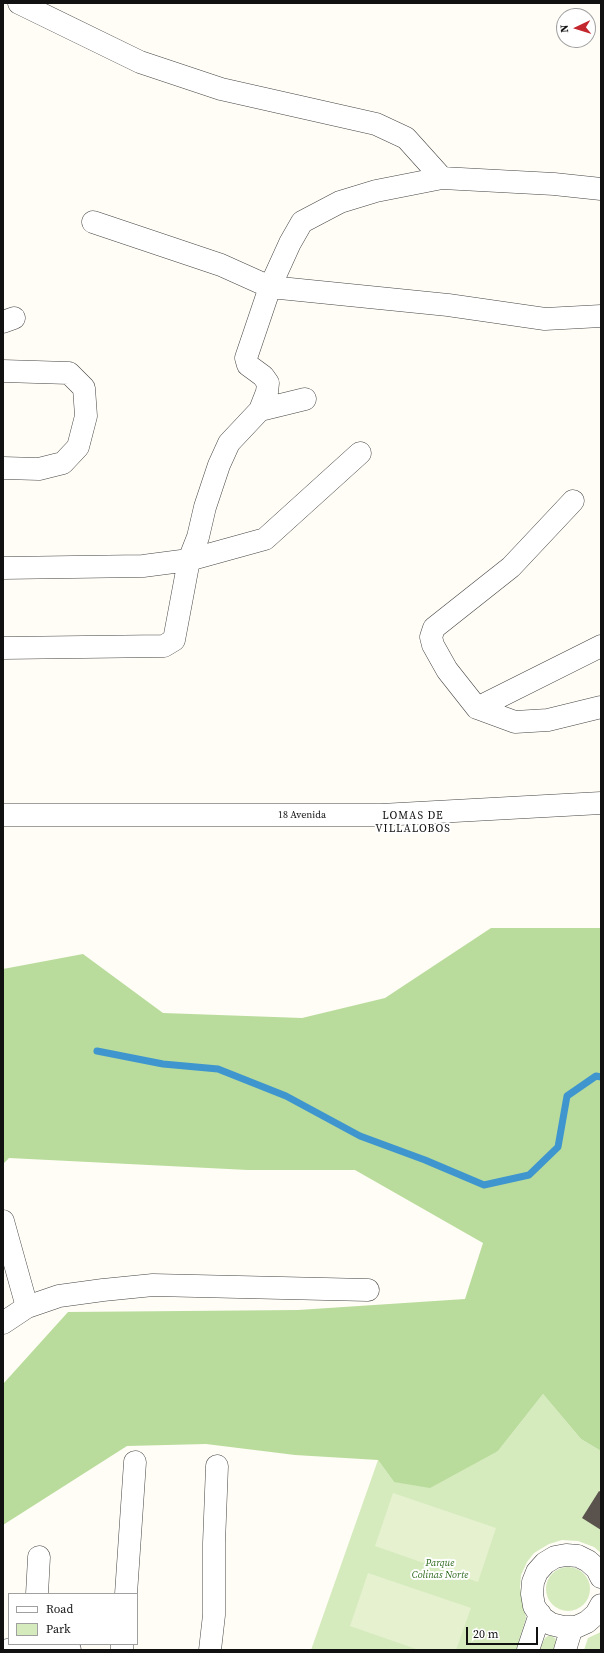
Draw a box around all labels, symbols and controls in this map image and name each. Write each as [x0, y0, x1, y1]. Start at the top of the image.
north arrow [556, 8, 596, 48]
text: N [557, 24, 572, 33]
street label: 18 Avenida [278, 809, 326, 821]
district label: LOMAS DE VILLALOBOS [375, 809, 451, 835]
park label: Parque Colinas Norte [412, 1557, 468, 1580]
legend [8, 1593, 138, 1645]
text: Road [46, 1601, 73, 1617]
scale bar [468, 1619, 540, 1645]
text: Park [46, 1621, 71, 1637]
text: 20 m [473, 1626, 499, 1642]

